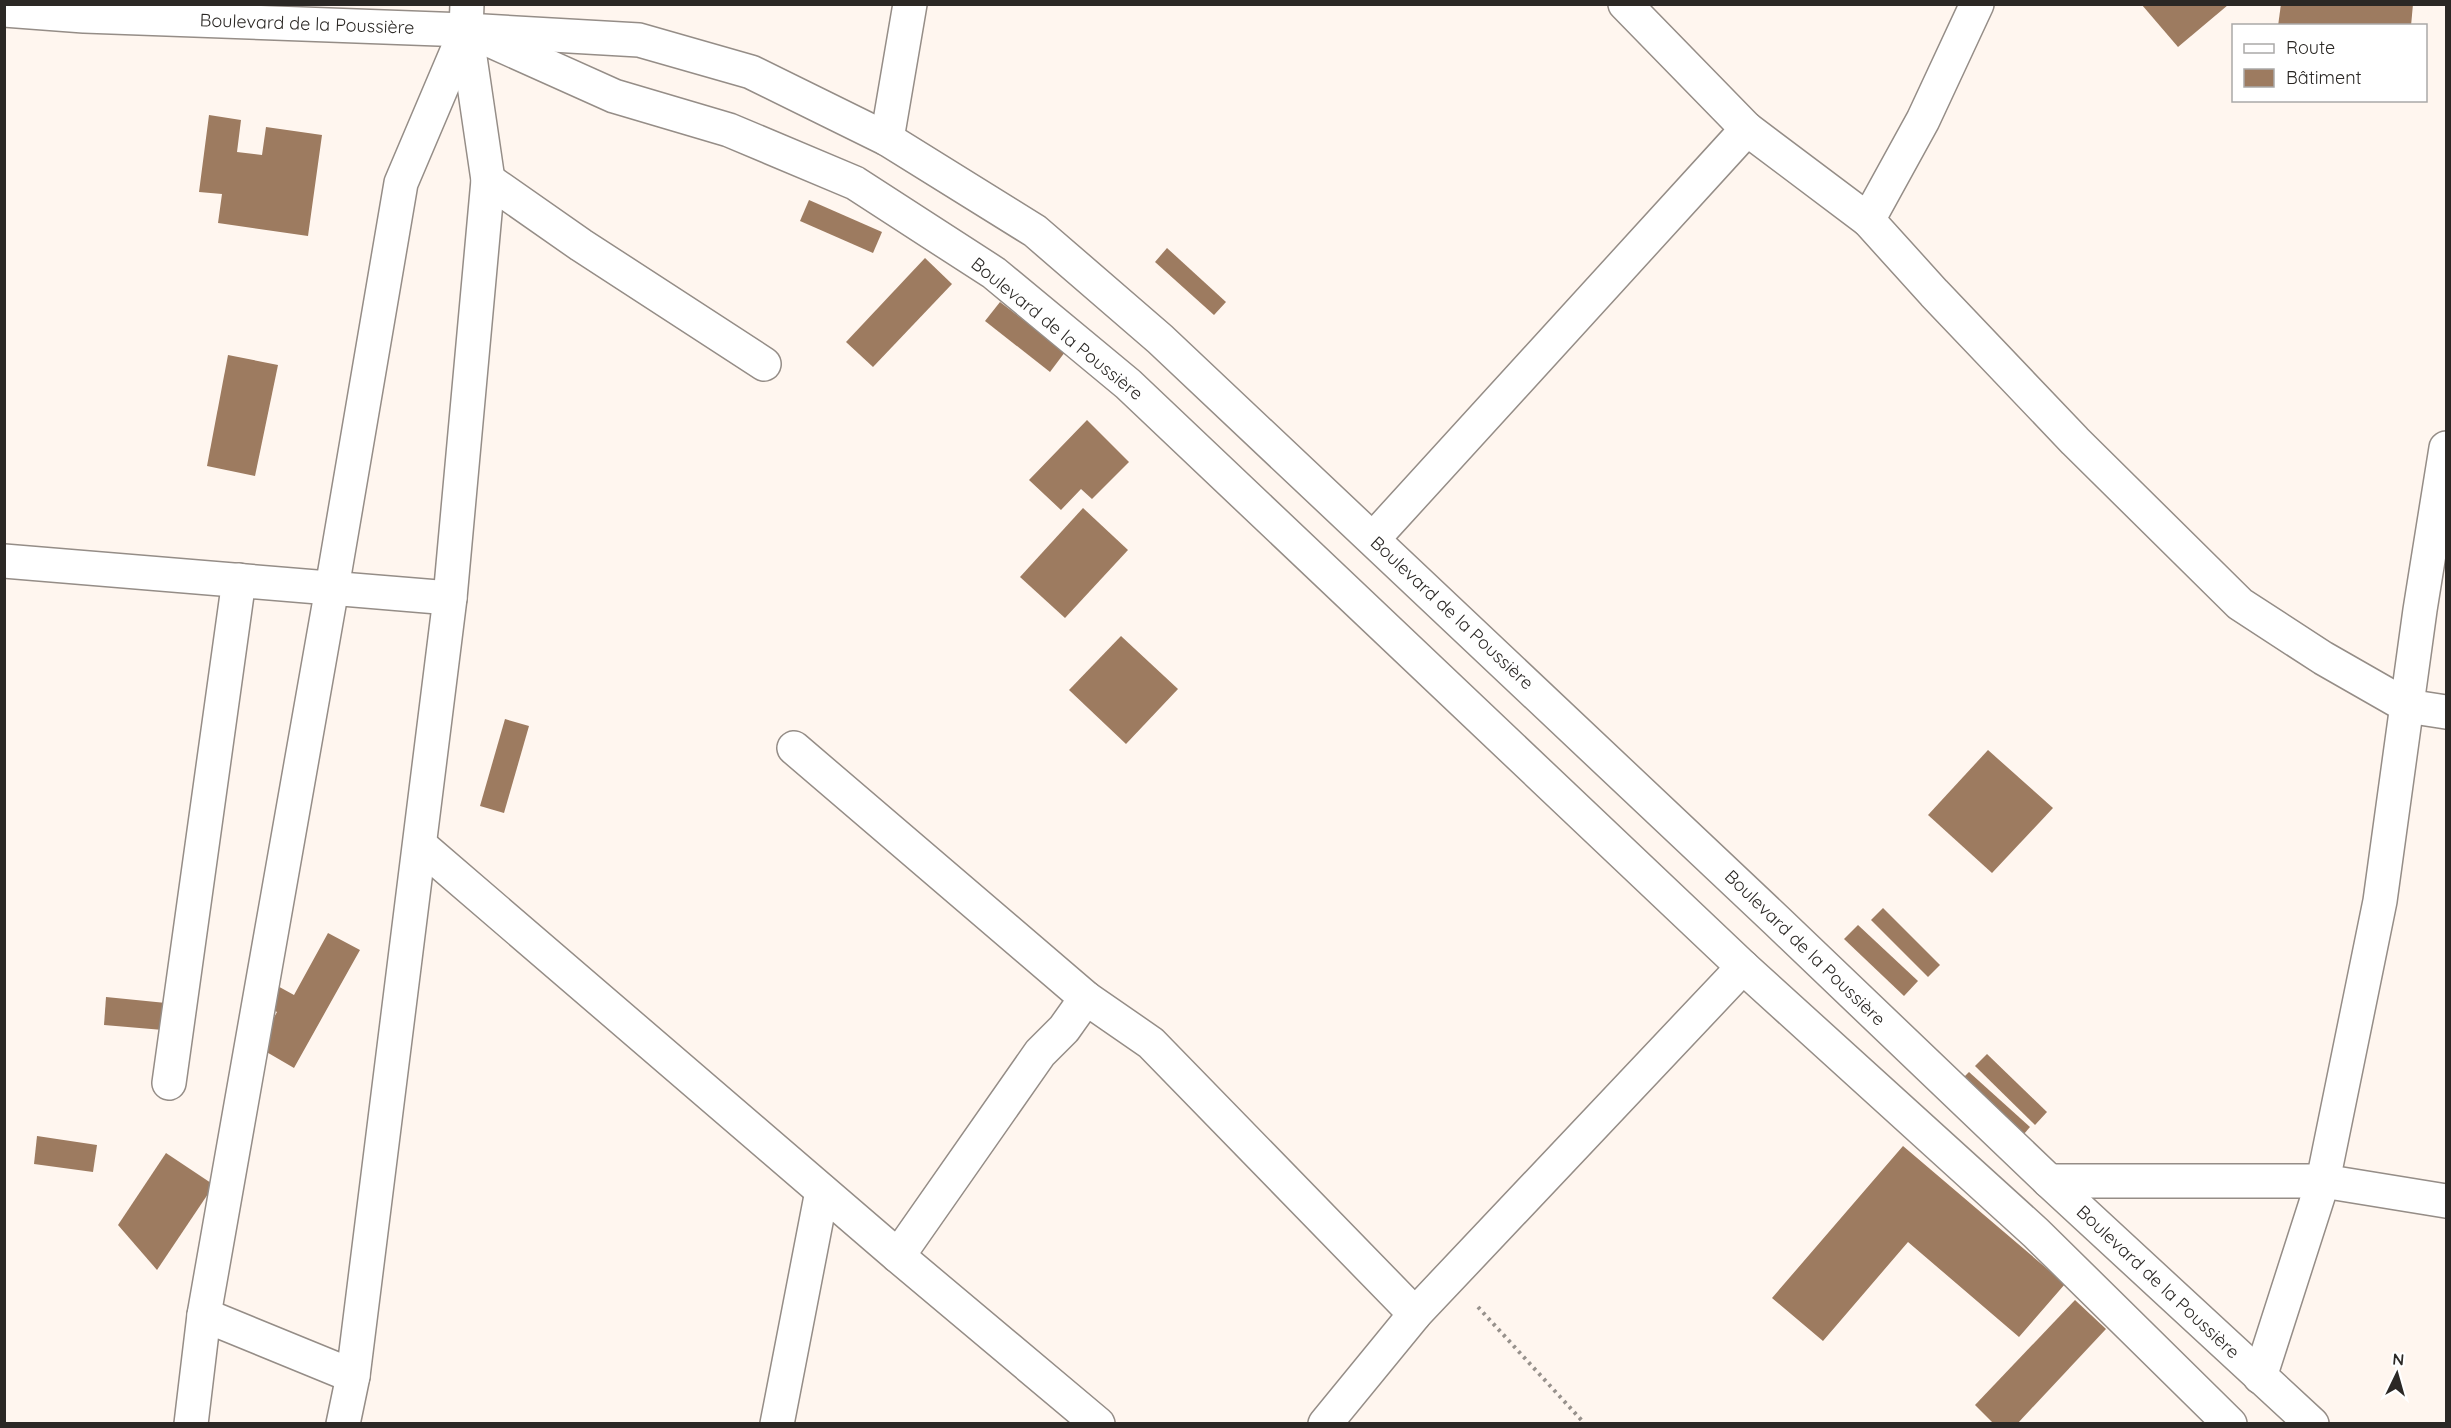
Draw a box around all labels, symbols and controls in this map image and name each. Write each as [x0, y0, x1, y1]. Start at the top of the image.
street label: Boulevard de la Poussière [199, 8, 415, 39]
legend [2232, 24, 2427, 102]
text: Route [2286, 36, 2335, 59]
text: Bâtiment [2286, 66, 2362, 89]
street label: Boulevard de la Poussière [967, 252, 1148, 405]
street label: Boulevard de la Poussière [1366, 531, 1539, 694]
street label: Boulevard de la Poussière [1720, 865, 1891, 1031]
street label: Boulevard de la Poussière [2072, 1200, 2245, 1363]
north arrow [2367, 1344, 2427, 1404]
text: N [2392, 1349, 2405, 1370]

